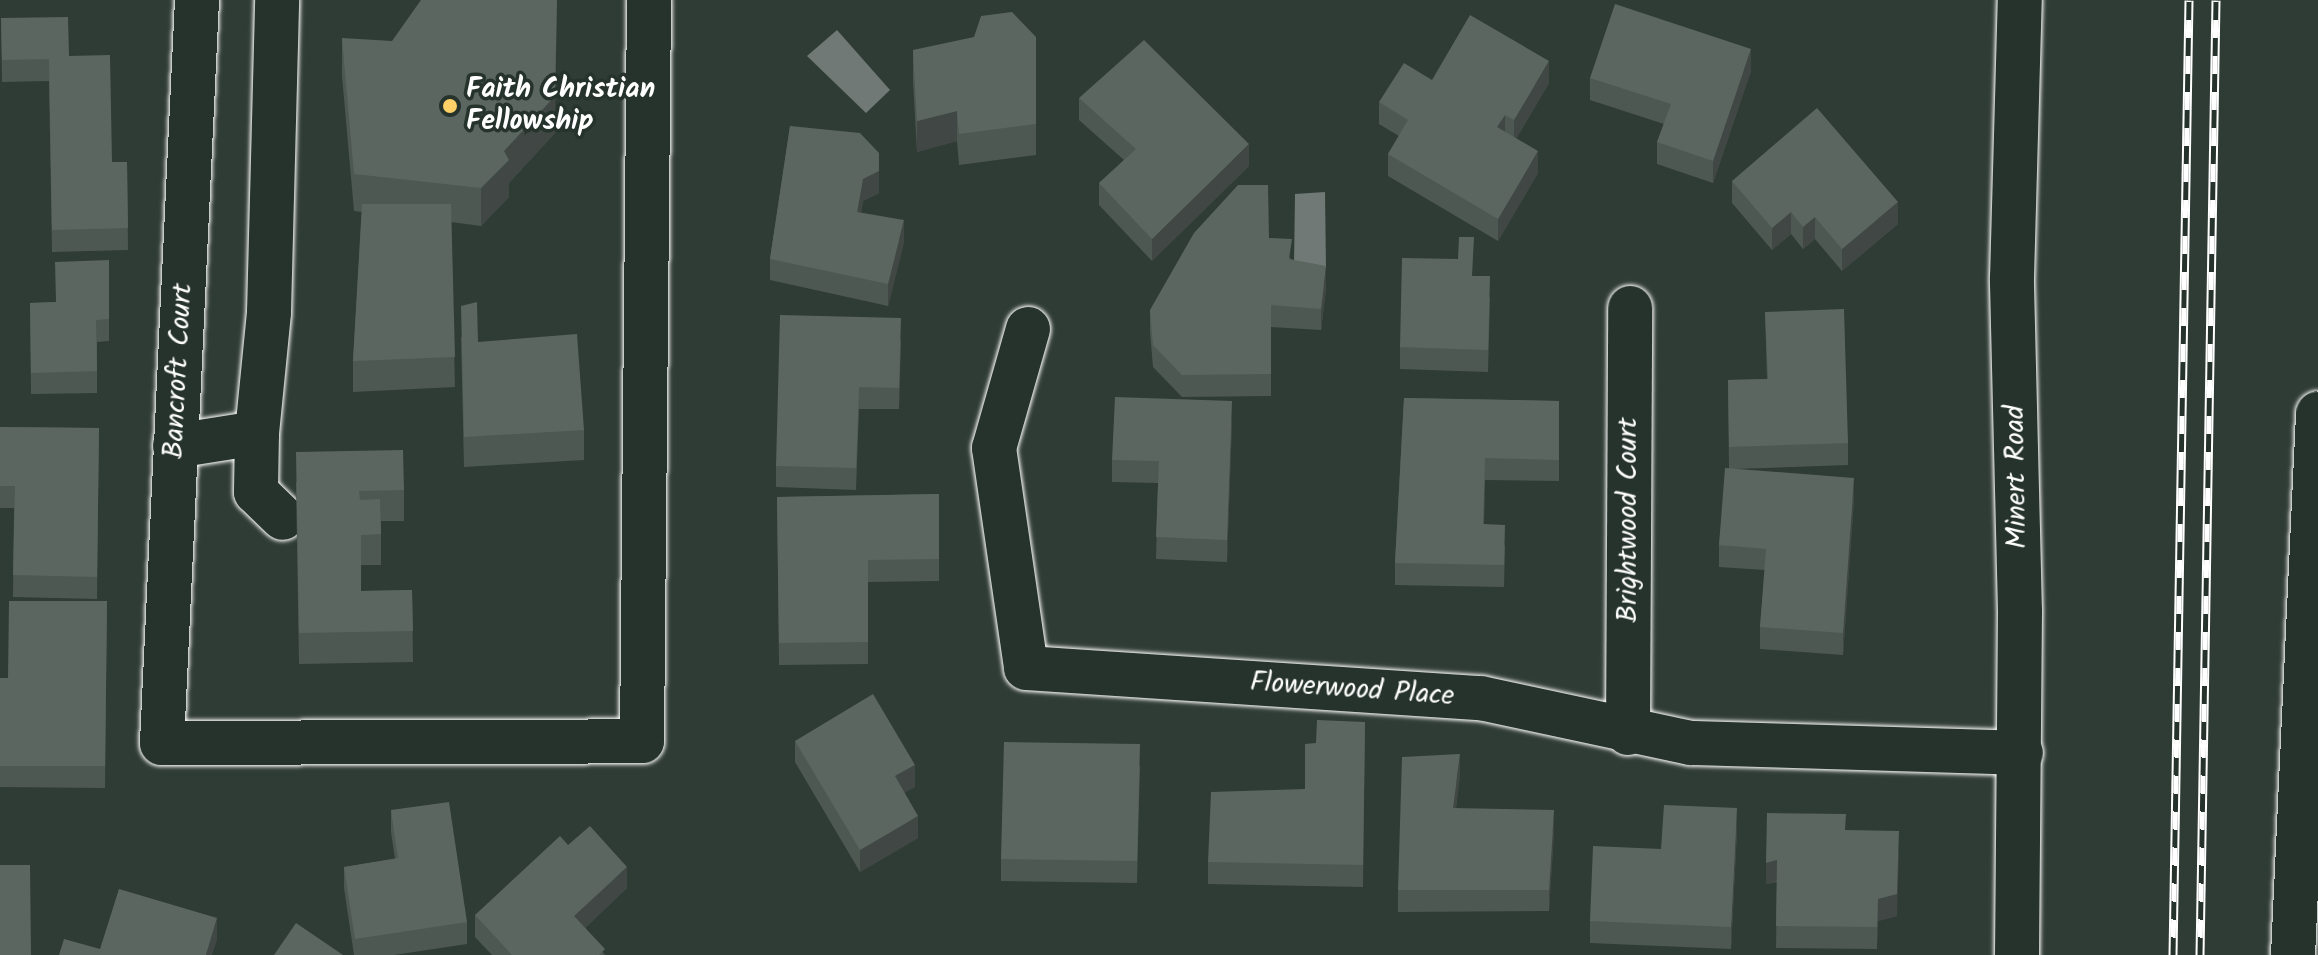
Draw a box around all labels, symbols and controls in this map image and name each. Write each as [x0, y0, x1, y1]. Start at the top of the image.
place label: Faith Christian Fellowship [466, 73, 655, 139]
marker: Faith Christian Fellowship [441, 97, 459, 115]
street label: Bancroft Court [158, 282, 200, 460]
street label: Minert Road [1999, 405, 2035, 549]
street label: Brightwood Court [1612, 417, 1646, 623]
street label: Flowerwood Place [1249, 666, 1455, 714]

